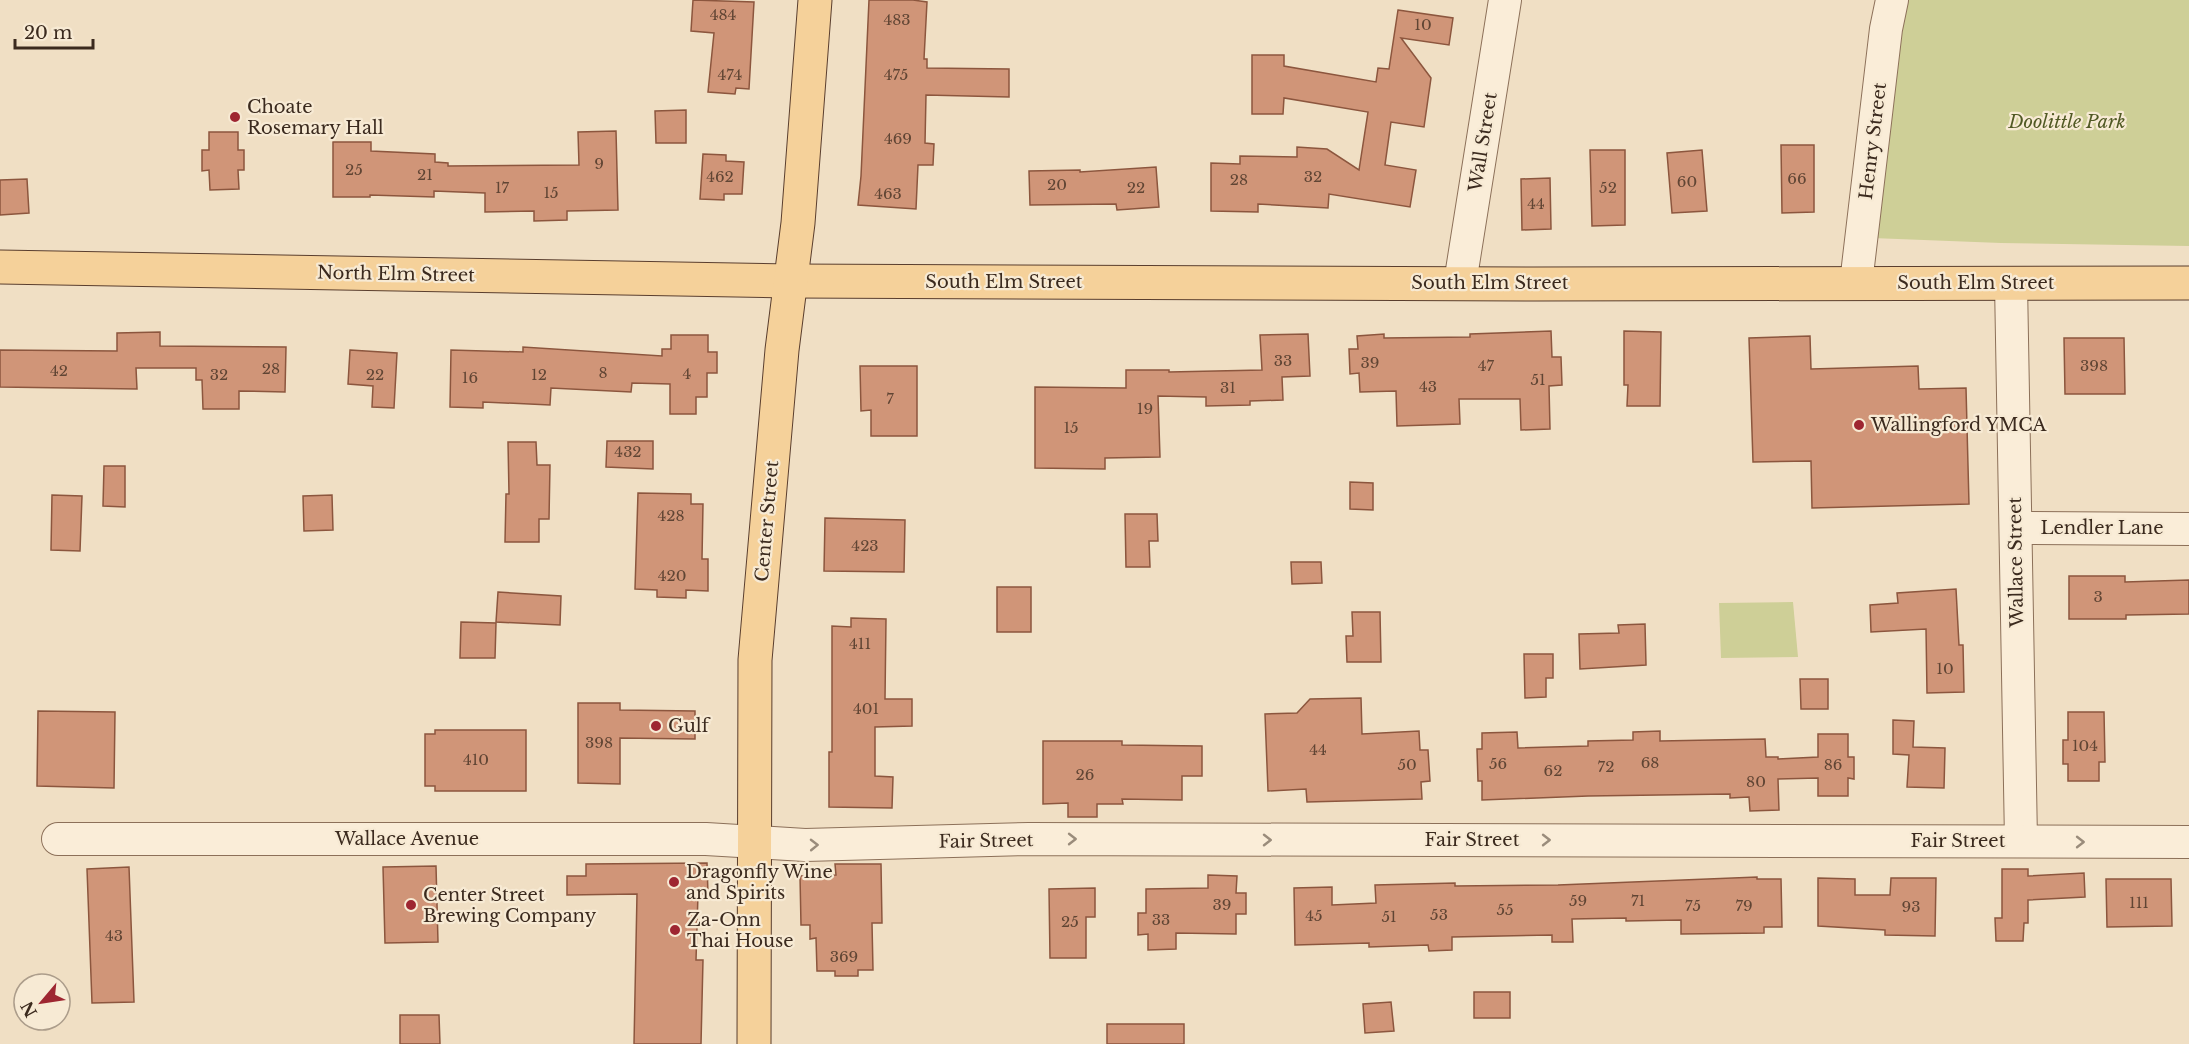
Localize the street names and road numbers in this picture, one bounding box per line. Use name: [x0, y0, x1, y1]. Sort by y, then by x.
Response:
street label: Henry Street: [1855, 81, 1891, 201]
street label: Wall Street: [1464, 90, 1502, 194]
street label: North Elm Street: [317, 262, 475, 286]
street label: South Elm Street: [925, 271, 1083, 293]
street label: South Elm Street: [1411, 272, 1569, 294]
street label: South Elm Street: [1897, 272, 2055, 294]
street label: Center Street: [751, 459, 783, 583]
street label: Wallace Street: [2004, 496, 2028, 628]
street label: Lendler Lane: [2040, 517, 2164, 539]
street label: Wallace Avenue: [334, 828, 479, 850]
street label: Fair Street: [938, 829, 1034, 853]
street label: Fair Street: [1425, 829, 1520, 851]
street label: Fair Street: [1911, 830, 2006, 852]

